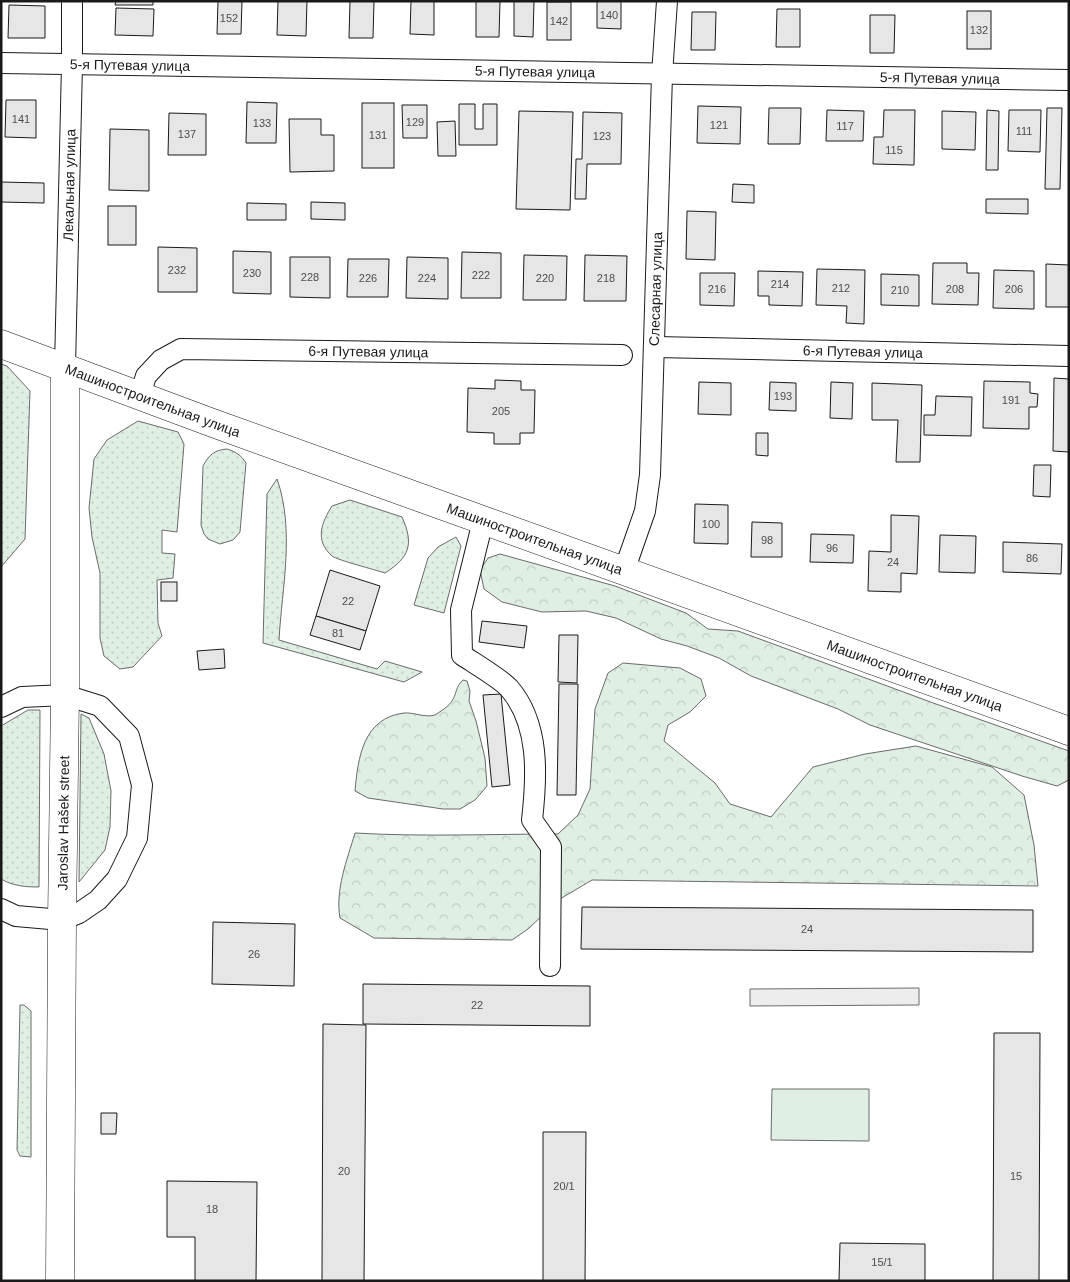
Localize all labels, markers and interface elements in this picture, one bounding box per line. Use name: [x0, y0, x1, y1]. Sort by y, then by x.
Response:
house number: 140: [600, 9, 618, 21]
house number: 152: [220, 12, 238, 24]
house number: 142: [550, 15, 568, 27]
house number: 132: [970, 24, 988, 36]
street label: 5-я Путевая улица: [70, 56, 190, 74]
street label: 5-я Путевая улица: [475, 63, 595, 80]
street label: 5-я Путевая улица: [880, 69, 1000, 87]
house number: 141: [12, 113, 30, 125]
house number: 129: [406, 116, 424, 128]
house number: 133: [253, 117, 271, 129]
house number: 121: [710, 119, 728, 131]
house number: 117: [836, 120, 854, 132]
house number: 111: [1016, 125, 1032, 137]
house number: 137: [178, 128, 196, 140]
street label: Лекальная улица: [60, 129, 79, 241]
house number: 131: [369, 129, 387, 141]
house number: 123: [593, 130, 611, 142]
house number: 115: [885, 144, 903, 156]
street label: Слесарная улица: [646, 231, 665, 346]
house number: 232: [168, 264, 186, 276]
house number: 230: [243, 267, 261, 279]
house number: 222: [472, 269, 490, 281]
house number: 228: [301, 271, 319, 283]
house number: 226: [359, 272, 377, 284]
house number: 224: [418, 272, 436, 284]
house number: 220: [536, 272, 554, 284]
house number: 218: [597, 272, 615, 284]
house number: 214: [771, 278, 789, 290]
house number: 212: [832, 282, 850, 294]
house number: 216: [708, 283, 726, 295]
house number: 208: [946, 283, 964, 295]
house number: 206: [1005, 283, 1023, 295]
house number: 210: [891, 284, 909, 296]
street label: 6-я Путевая улица: [803, 342, 923, 361]
street label: 6-я Путевая улица: [308, 343, 429, 360]
street label: Машиностроительная улица: [63, 361, 243, 440]
house number: 193: [774, 390, 792, 402]
house number: 191: [1002, 394, 1020, 406]
house number: 205: [492, 405, 510, 417]
street label: Машиностроительная улица: [444, 500, 625, 578]
house number: 100: [702, 518, 720, 530]
house number: 98: [761, 534, 773, 546]
house number: 96: [826, 542, 838, 554]
house number: 86: [1026, 552, 1038, 564]
house number: 24: [887, 556, 899, 568]
house number: 22: [342, 595, 354, 607]
house number: 81: [332, 627, 344, 639]
street label: Машиностроительная улица: [825, 637, 1005, 715]
street label: Jaroslav Hašek street: [54, 755, 72, 890]
house number: 24: [801, 923, 813, 935]
house number: 26: [248, 948, 260, 960]
house number: 22: [471, 999, 483, 1011]
house number: 20: [338, 1165, 350, 1177]
house number: 15: [1010, 1170, 1022, 1182]
house number: 20/1: [553, 1180, 575, 1192]
house number: 18: [206, 1203, 218, 1215]
house number: 15/1: [871, 1256, 893, 1268]

